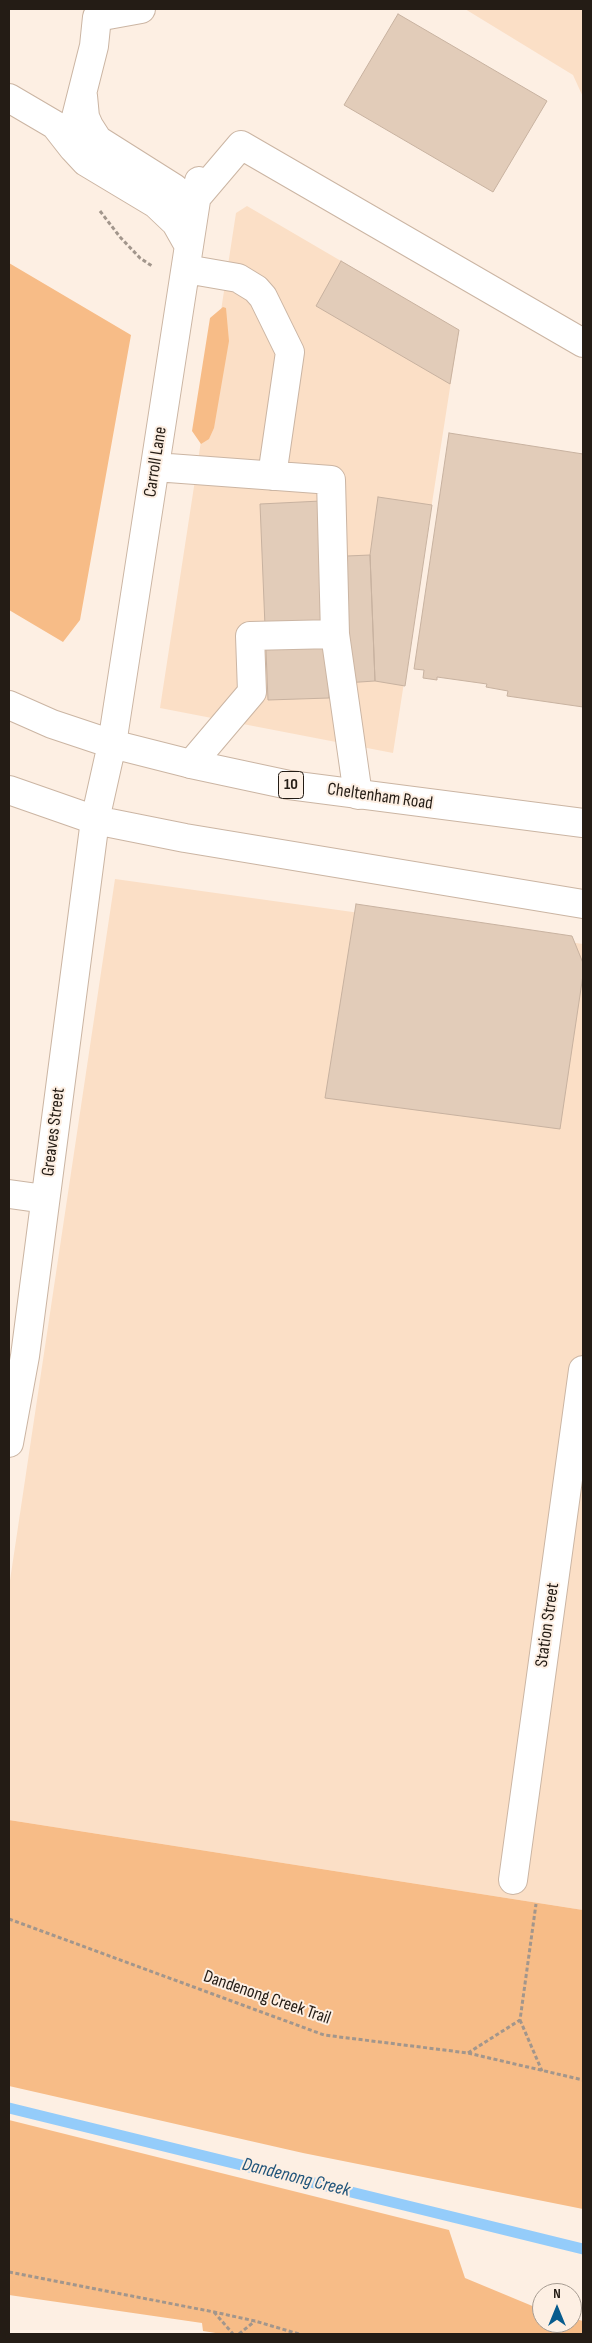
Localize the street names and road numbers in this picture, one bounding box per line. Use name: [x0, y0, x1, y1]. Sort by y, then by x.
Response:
street label: Carroll Lane: [140, 425, 172, 499]
road number: 10: [278, 772, 304, 798]
street label: Cheltenham Road: [326, 779, 434, 815]
street label: Greaves Street: [38, 1086, 70, 1178]
street label: Station Street: [531, 1581, 565, 1669]
street label: Dandenong Creek Trail: [200, 1966, 334, 2030]

